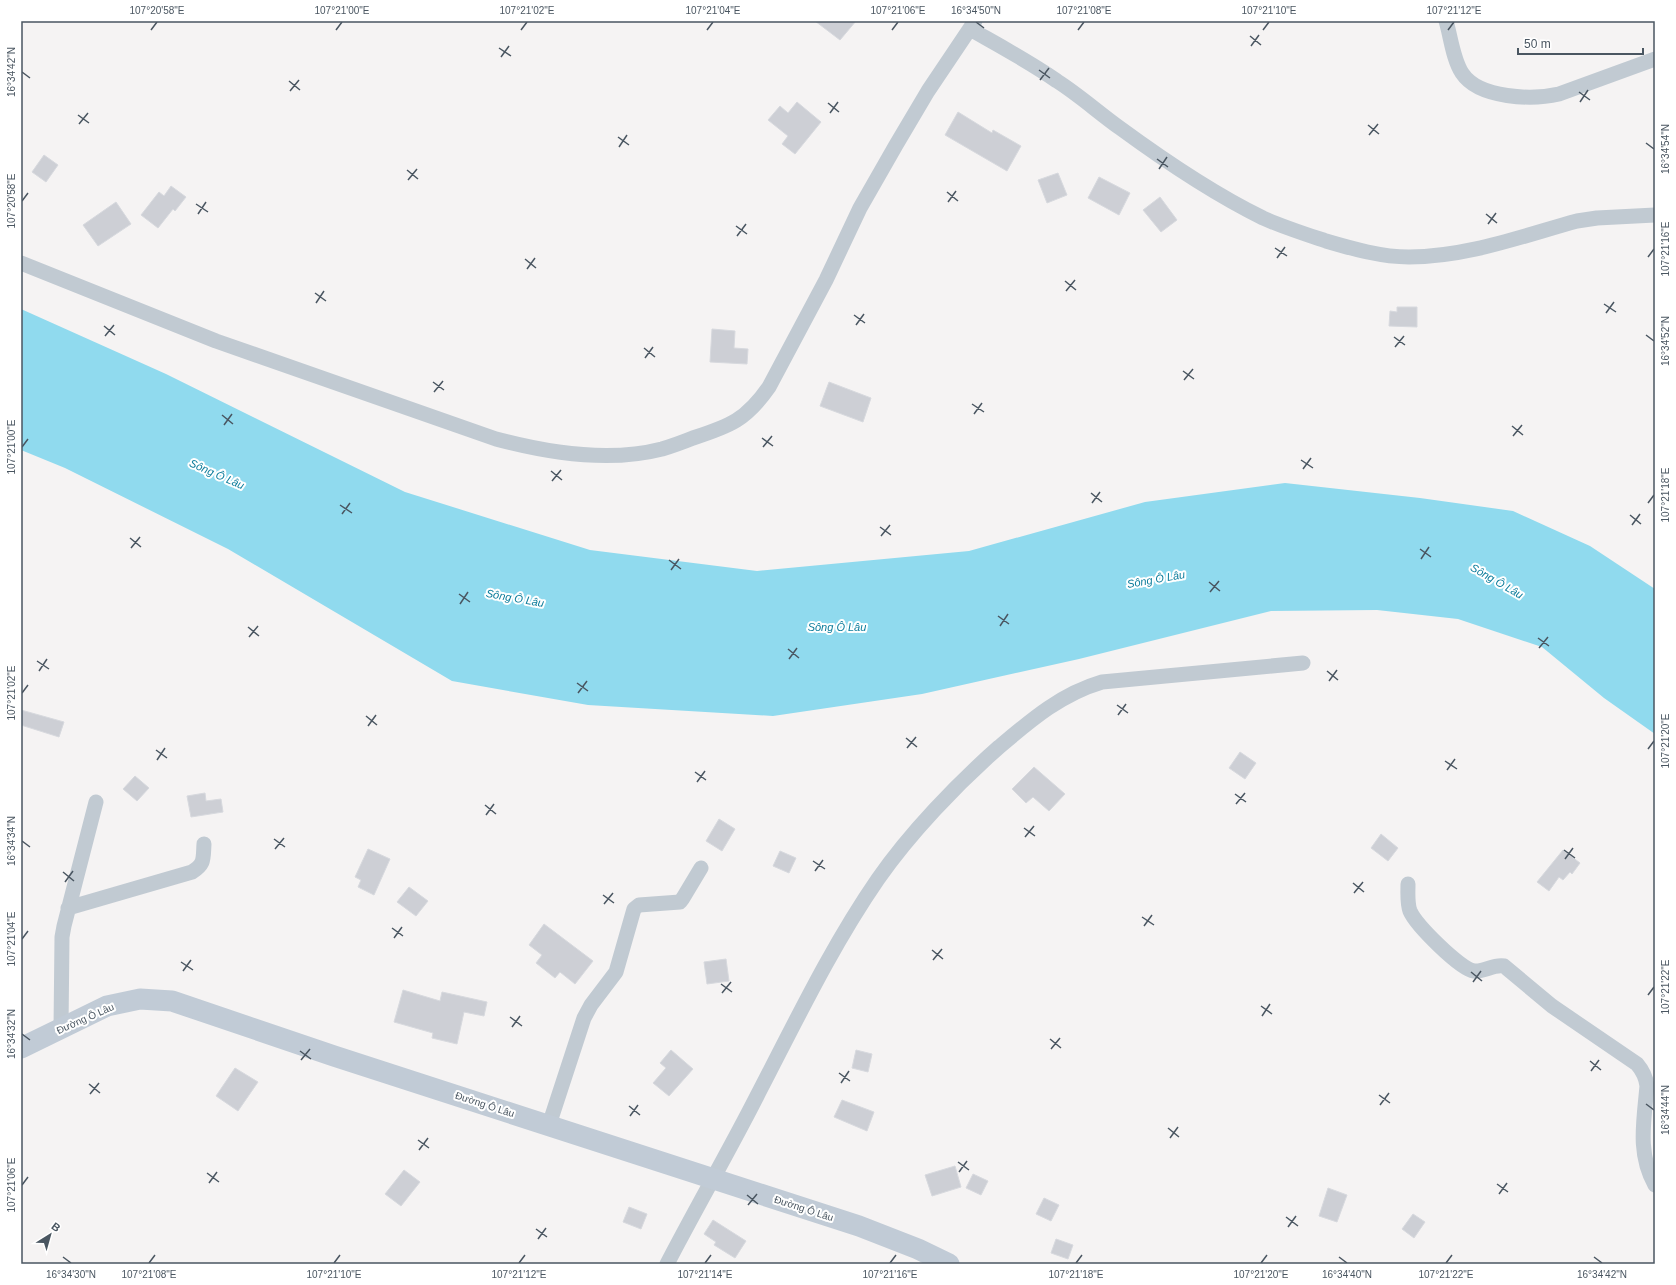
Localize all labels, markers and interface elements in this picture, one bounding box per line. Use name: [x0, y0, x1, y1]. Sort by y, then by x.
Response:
text: 107°20'58"E: [129, 5, 185, 16]
text: 107°21'00"E: [314, 5, 370, 16]
text: 107°21'02"E: [499, 5, 555, 16]
text: 107°21'04"E: [685, 5, 741, 16]
text: 107°21'06"E: [870, 5, 926, 16]
text: 16°34'50"N: [951, 5, 1001, 16]
text: 107°21'08"E: [1056, 5, 1112, 16]
text: 107°21'10"E: [1241, 5, 1297, 16]
text: 107°21'12"E: [1426, 5, 1482, 16]
scale bar: [1518, 30, 1643, 56]
text: 50 m: [1524, 37, 1551, 51]
text: 16°34'42"N: [6, 47, 17, 97]
text: 16°34'54"N: [1660, 124, 1671, 174]
text: 107°20'58"E: [6, 173, 17, 229]
text: 107°21'16"E: [1660, 221, 1671, 277]
text: 16°34'52"N: [1660, 316, 1671, 366]
text: 107°21'00"E: [6, 419, 17, 475]
water label: Sông Ô Lâu: [188, 457, 246, 491]
text: 107°21'18"E: [1660, 467, 1671, 523]
water label: Sông Ô Lâu: [1469, 561, 1525, 601]
water label: Sông Ô Lâu: [1126, 568, 1186, 590]
water label: Sông Ô Lâu: [485, 587, 545, 609]
water label: Sông Ô Lâu: [808, 621, 866, 633]
text: 107°21'02"E: [6, 665, 17, 721]
text: 107°21'20"E: [1660, 713, 1671, 769]
text: 16°34'34"N: [6, 816, 17, 866]
text: 107°21'04"E: [6, 911, 17, 967]
text: 107°21'22"E: [1660, 959, 1671, 1015]
street label: Đường Ô Lâu: [54, 1000, 116, 1036]
text: 16°34'32"N: [6, 1009, 17, 1059]
text: 16°34'44"N: [1660, 1085, 1671, 1135]
street label: Đường Ô Lâu: [454, 1089, 516, 1119]
text: 107°21'06"E: [6, 1157, 17, 1213]
street label: Đường Ô Lâu: [773, 1193, 835, 1223]
north arrow: [30, 1215, 70, 1255]
text: B: [49, 1220, 63, 1234]
text: 16°34'30"N: [46, 1269, 96, 1280]
text: 107°21'08"E: [121, 1269, 177, 1280]
text: 107°21'10"E: [306, 1269, 362, 1280]
text: 107°21'12"E: [491, 1269, 547, 1280]
text: 107°21'14"E: [677, 1269, 733, 1280]
text: 107°21'16"E: [862, 1269, 918, 1280]
text: 107°21'18"E: [1048, 1269, 1104, 1280]
text: 107°21'20"E: [1233, 1269, 1289, 1280]
text: 16°34'40"N: [1322, 1269, 1372, 1280]
text: 107°21'22"E: [1418, 1269, 1474, 1280]
text: 16°34'42"N: [1577, 1269, 1627, 1280]

